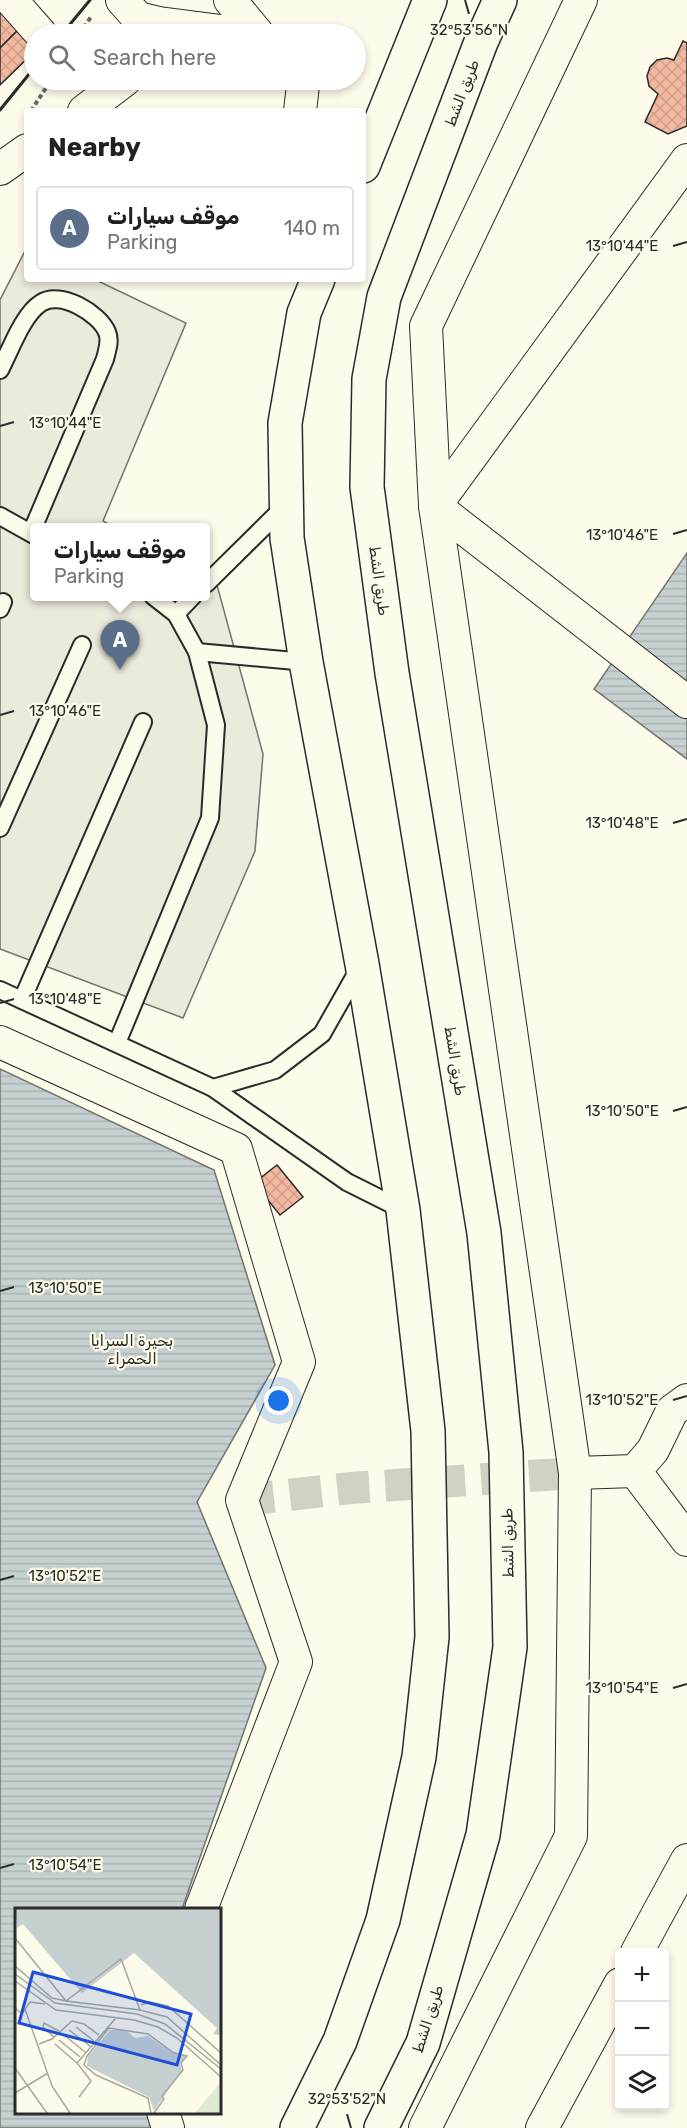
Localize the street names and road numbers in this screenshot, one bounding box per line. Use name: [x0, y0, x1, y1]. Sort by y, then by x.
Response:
street label: طريق الشط: [441, 57, 483, 129]
street label: طريق الشط: [365, 545, 393, 617]
street label: طريق الشط: [441, 1025, 469, 1097]
street label: طريق الشط: [498, 1508, 518, 1578]
street label: طريق الشط: [409, 1983, 447, 2055]

